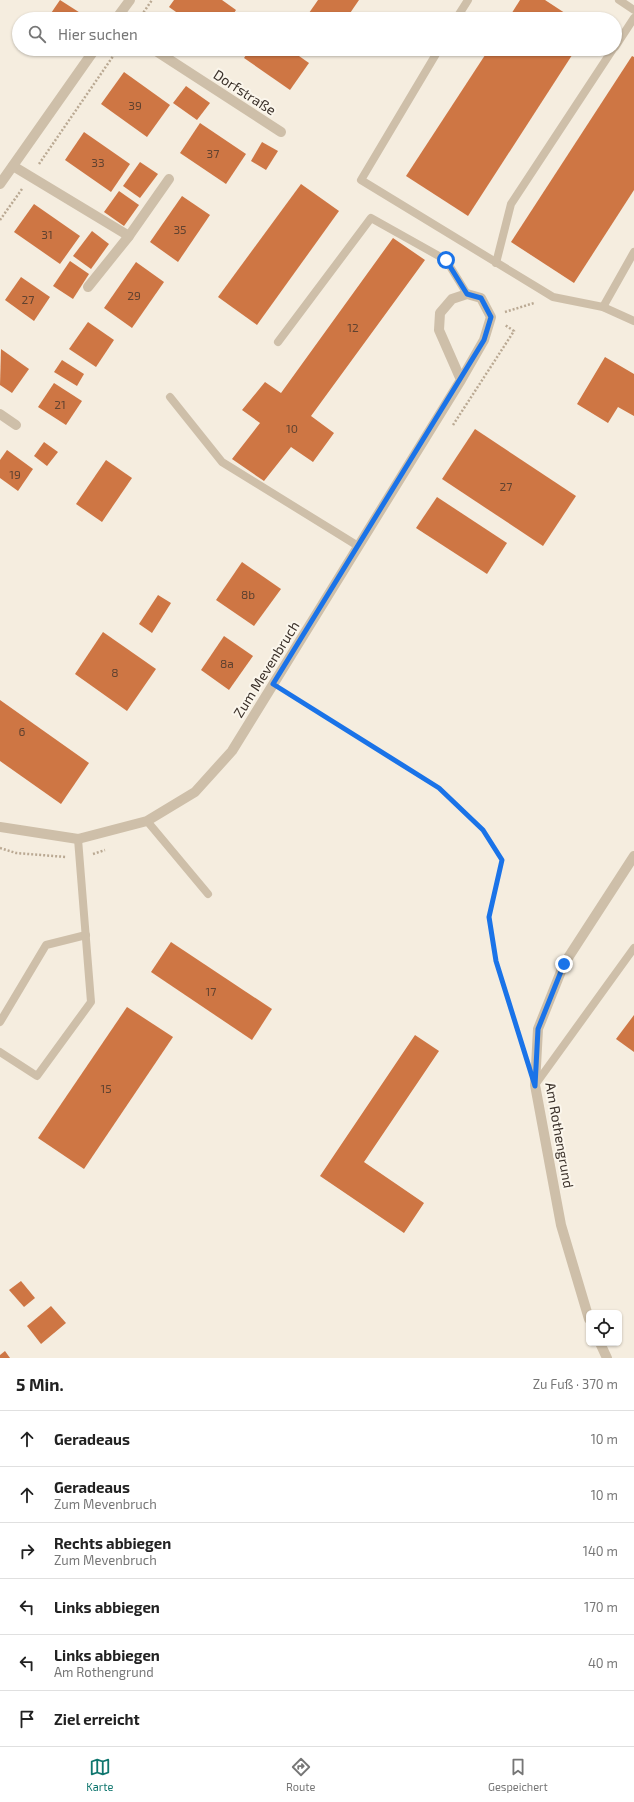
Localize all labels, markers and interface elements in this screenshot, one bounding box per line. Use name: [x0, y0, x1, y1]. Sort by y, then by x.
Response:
search box: [12, 12, 622, 56]
icon: search: [26, 23, 48, 45]
text: Hier suchen: [58, 25, 138, 43]
street label: Dorfstraße: [211, 66, 279, 118]
house number: 39: [128, 98, 142, 112]
house number: 37: [207, 146, 219, 160]
house number: 33: [91, 155, 105, 169]
house number: 35: [173, 222, 187, 236]
house number: 31: [41, 227, 53, 241]
route start: [437, 251, 455, 269]
house number: 29: [127, 288, 141, 302]
house number: 27: [22, 292, 34, 306]
house number: 12: [347, 320, 359, 334]
house number: 21: [54, 397, 66, 411]
house number: 10: [286, 421, 298, 435]
house number: 19: [9, 467, 21, 481]
house number: 27: [500, 479, 512, 493]
house number: 8b: [241, 587, 255, 601]
street label: Zum Mevenbruch: [229, 618, 303, 720]
house number: 8a: [220, 656, 234, 670]
house number: 8: [111, 665, 119, 679]
house number: 6: [19, 724, 26, 738]
route end: [555, 955, 573, 973]
house number: 17: [206, 984, 216, 998]
house number: 15: [100, 1081, 112, 1095]
street label: Am Rothengrund: [542, 1081, 578, 1189]
map controls: [586, 1310, 622, 1346]
button: locate: [586, 1310, 622, 1346]
text: 5 Min.: [16, 1374, 64, 1394]
text: Zu Fuß · 370 m: [533, 1376, 618, 1392]
icon: ahead: [16, 1428, 38, 1450]
text: Geradeaus: [54, 1430, 130, 1448]
text: 10 m: [591, 1431, 618, 1447]
text: Geradeaus: [54, 1478, 130, 1496]
icon: ahead: [16, 1484, 38, 1506]
text: 10 m: [591, 1487, 618, 1503]
text: Zum Mevenbruch: [54, 1496, 157, 1512]
text: Rechts abbiegen: [54, 1534, 171, 1552]
icon: right: [16, 1540, 38, 1562]
text: 140 m: [583, 1543, 618, 1559]
text: Zum Mevenbruch: [54, 1552, 157, 1568]
icon: left: [16, 1596, 38, 1618]
text: Links abbiegen: [54, 1598, 160, 1616]
text: 170 m: [584, 1599, 618, 1615]
text: Links abbiegen: [54, 1646, 160, 1664]
icon: left: [16, 1652, 38, 1674]
text: 40 m: [588, 1655, 618, 1671]
text: Am Rothengrund: [54, 1664, 154, 1680]
icon: arrive: [16, 1708, 38, 1730]
text: Ziel erreicht: [54, 1710, 140, 1728]
tab: Karte: [86, 1756, 113, 1793]
tab: Route: [286, 1756, 315, 1793]
tab: Gespeichert: [488, 1756, 548, 1793]

